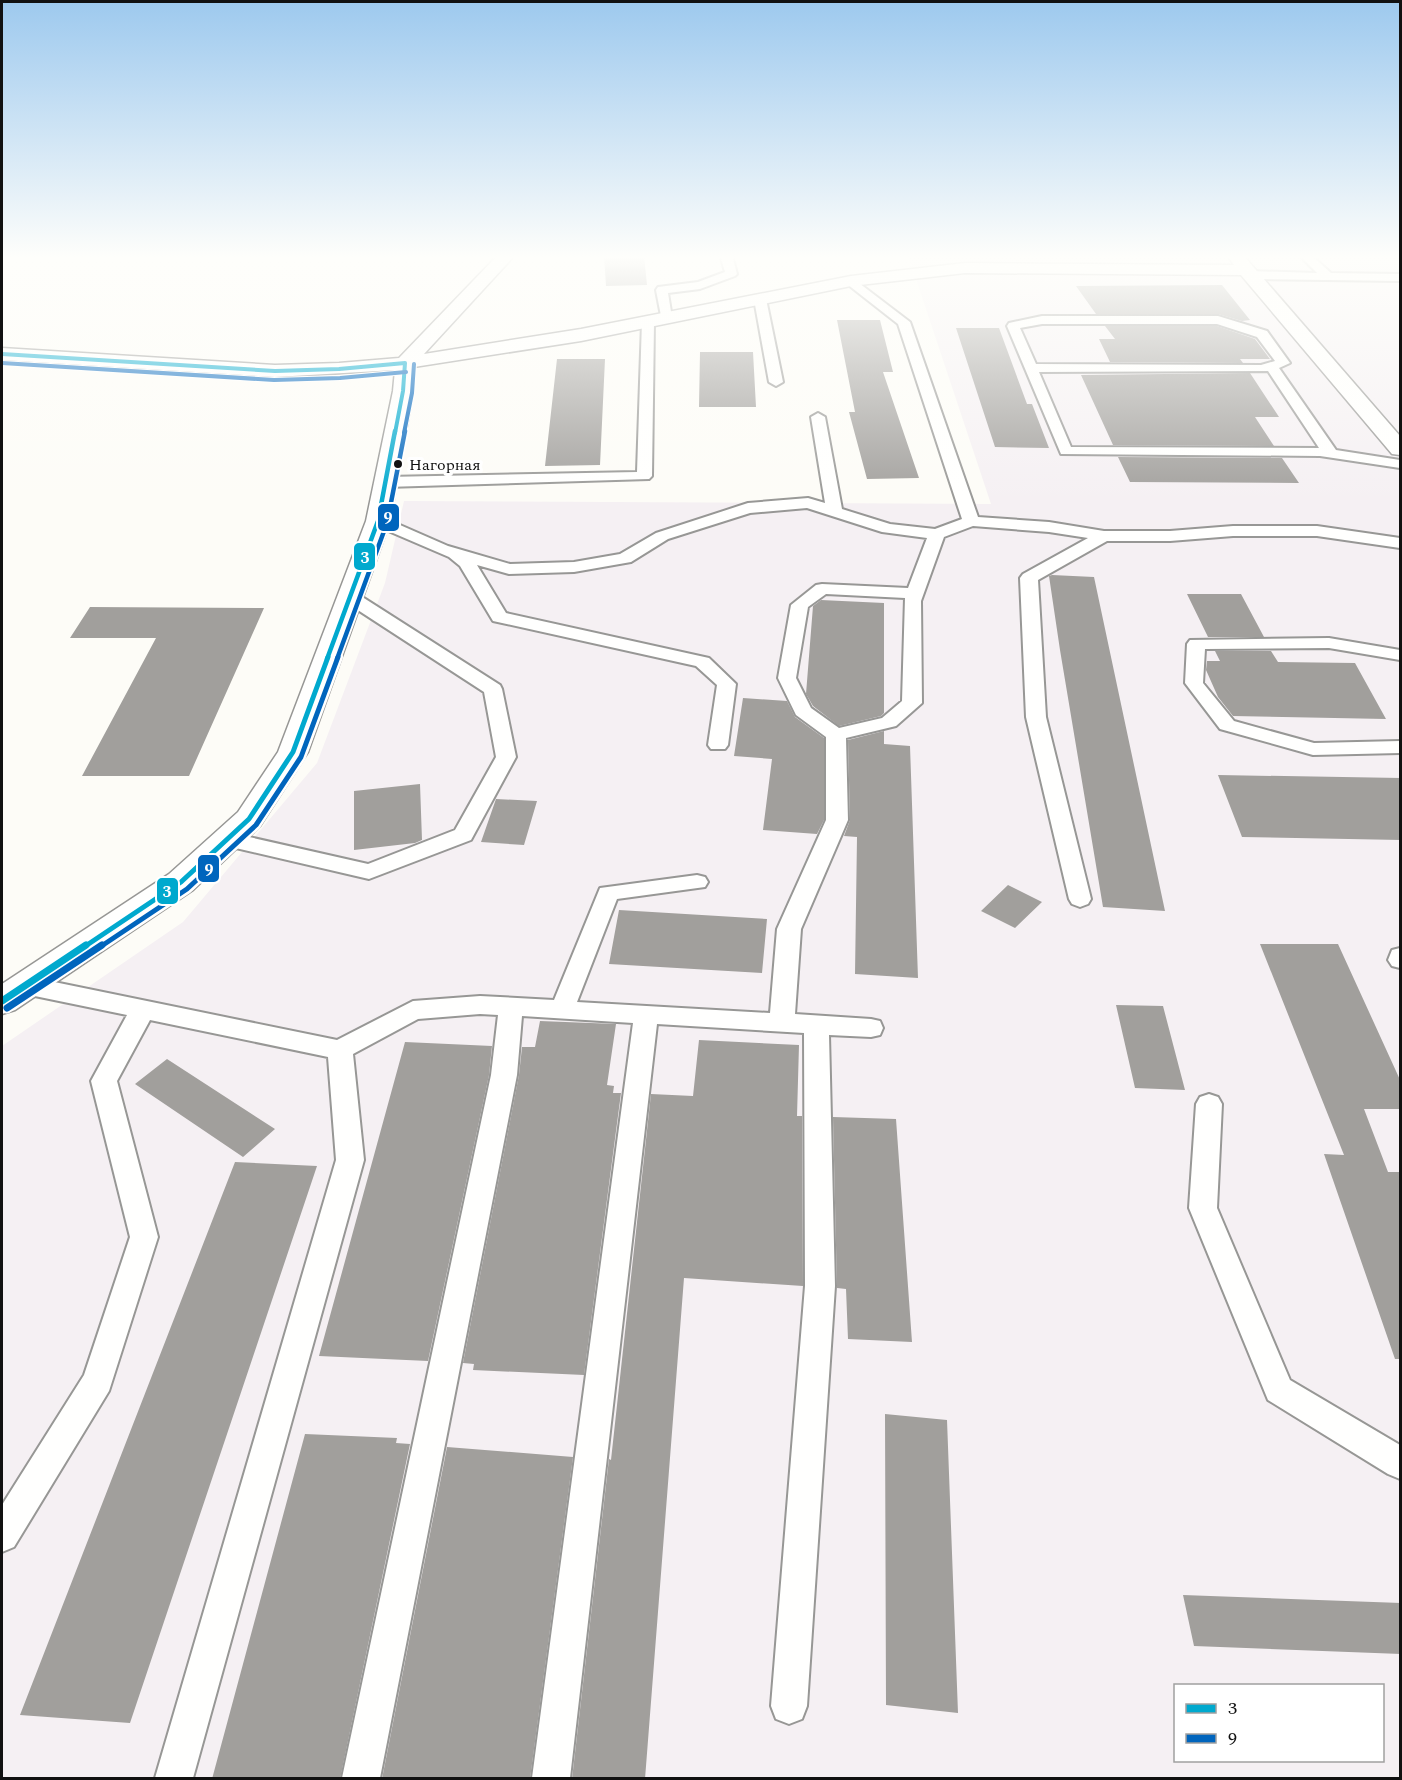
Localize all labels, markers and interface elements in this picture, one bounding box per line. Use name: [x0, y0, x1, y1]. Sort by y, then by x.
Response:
place label: Нагорная: [409, 453, 481, 477]
marker: Нагорная: [392, 458, 404, 470]
line badge: 9: [377, 503, 400, 532]
text: 9: [384, 506, 393, 530]
line badge: 3: [353, 542, 376, 571]
text: 3: [361, 546, 370, 570]
line badge: 9: [197, 854, 220, 883]
text: 9: [205, 858, 214, 882]
line badge: 3: [156, 877, 179, 905]
text: 3: [163, 880, 172, 904]
legend: [1174, 1684, 1384, 1762]
text: 3: [1228, 1695, 1237, 1722]
text: 9: [1228, 1725, 1237, 1752]

